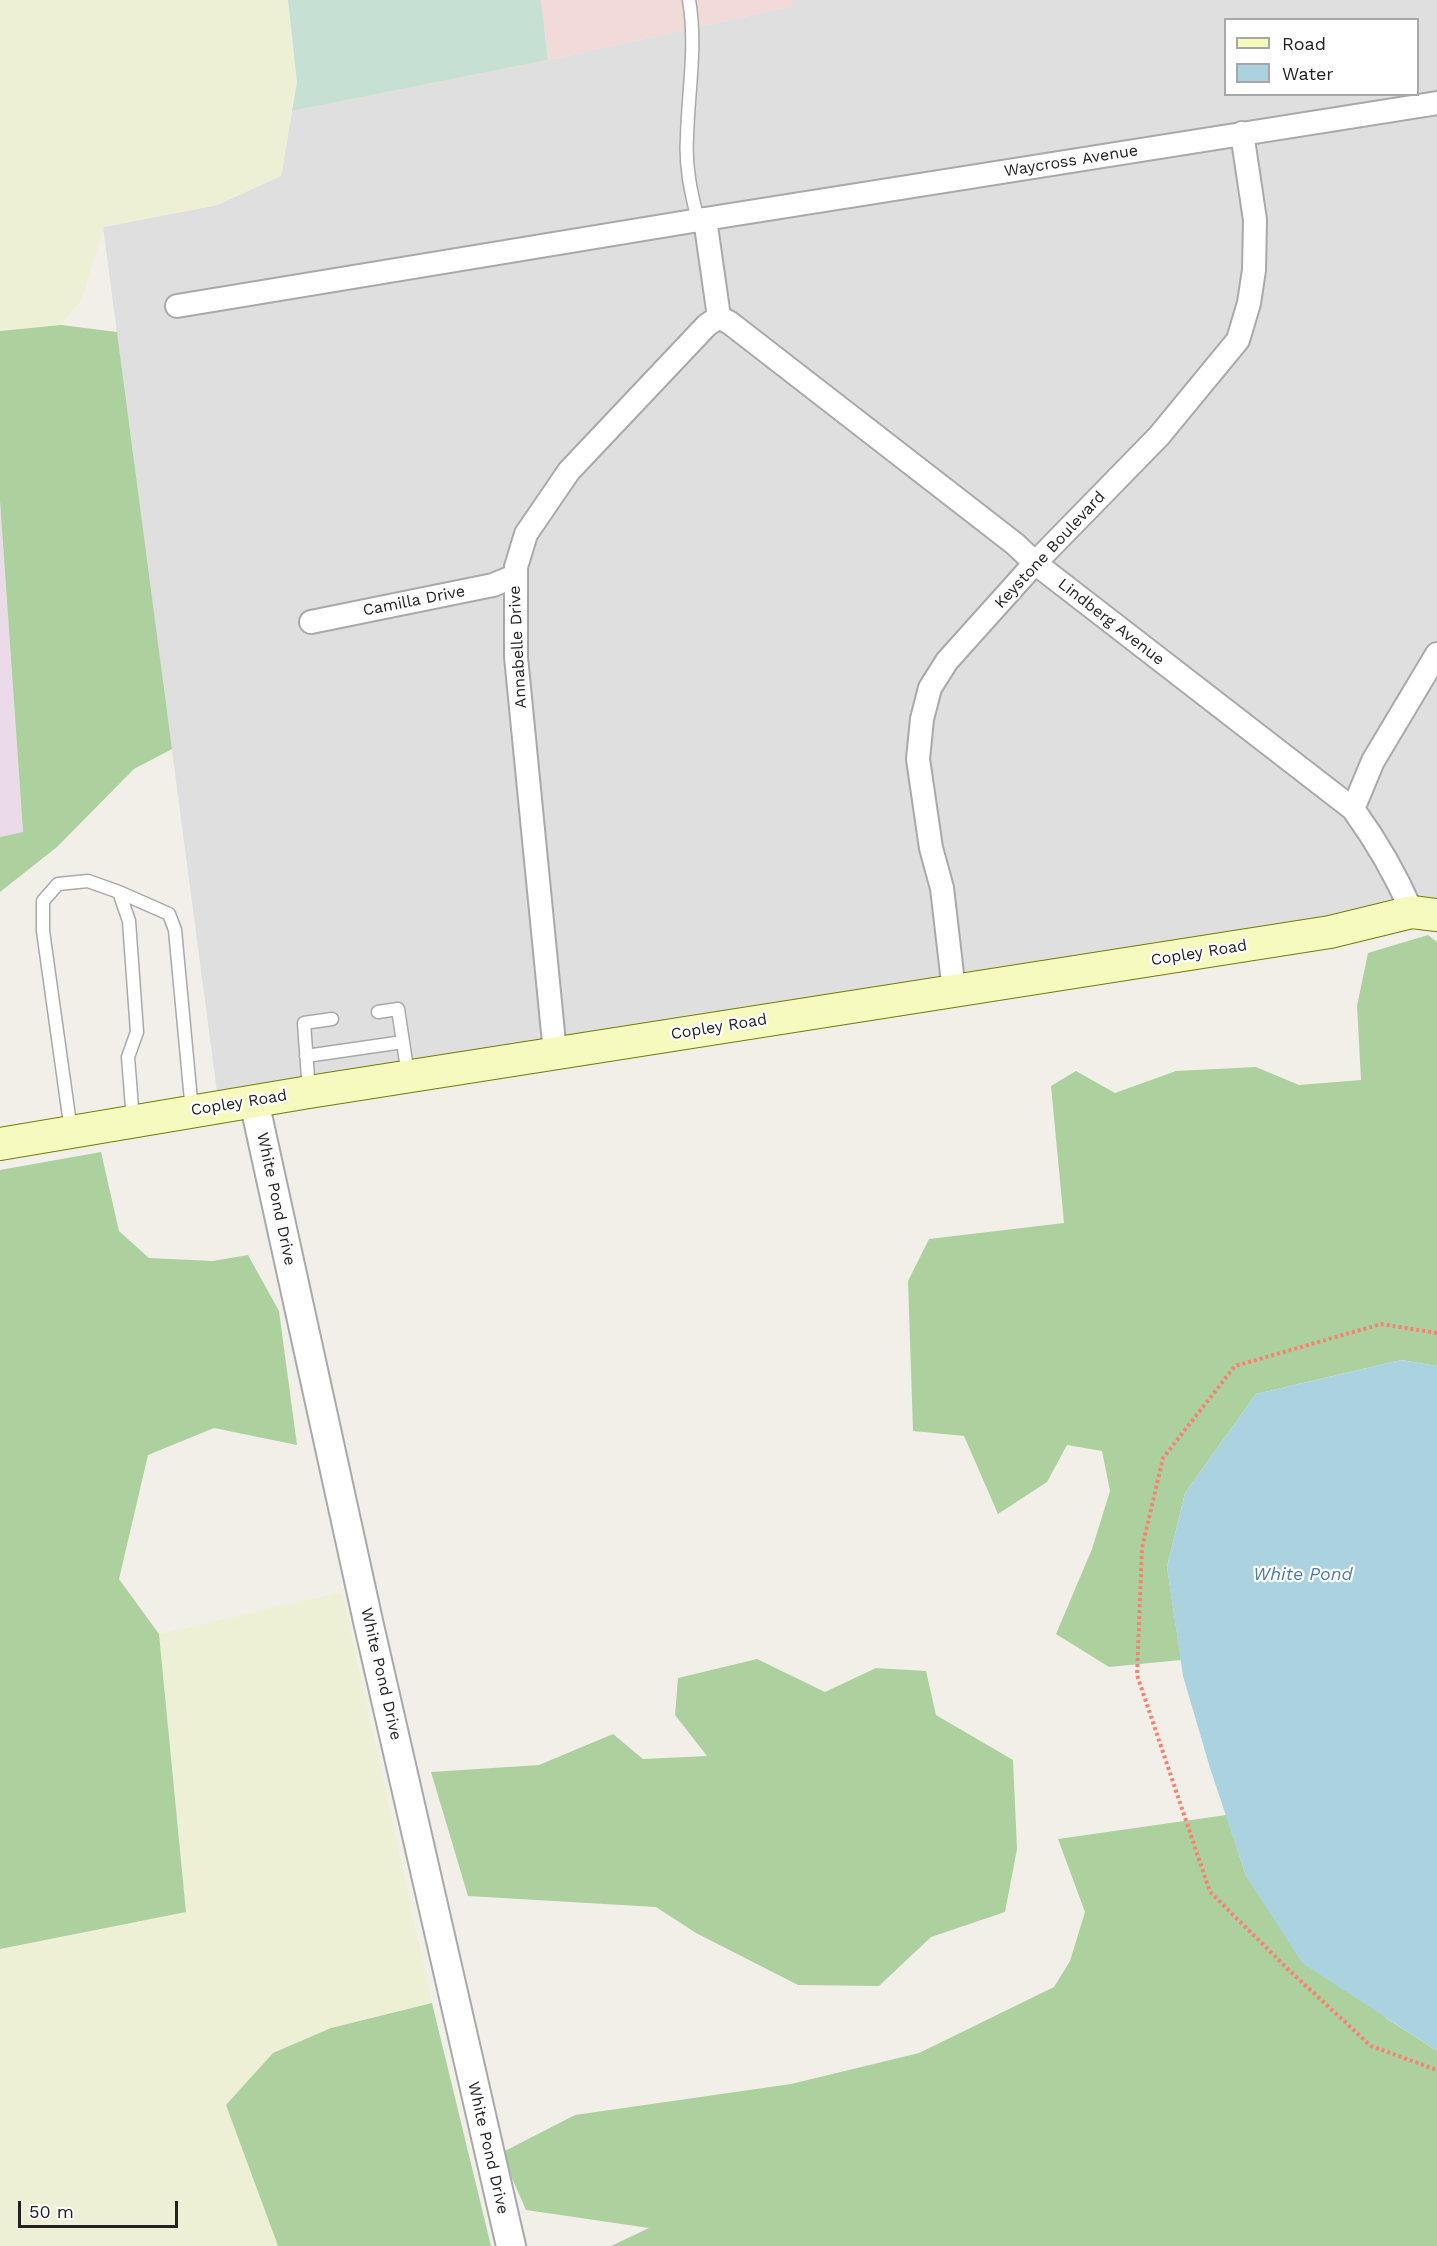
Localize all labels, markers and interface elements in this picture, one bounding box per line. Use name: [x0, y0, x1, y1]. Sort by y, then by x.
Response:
legend: [1224, 18, 1419, 96]
text: Road: [1282, 33, 1326, 54]
text: Water: [1282, 63, 1334, 84]
street label: Waycross Avenue: [1003, 141, 1139, 181]
street label: Keystone Boulevard: [991, 487, 1109, 613]
street label: Lindberg Avenue: [1054, 575, 1168, 669]
street label: Camilla Drive: [361, 582, 467, 620]
street label: Annabelle Drive: [505, 585, 531, 709]
street label: Copley Road: [1150, 936, 1248, 970]
street label: Copley Road: [670, 1010, 768, 1044]
street label: Copley Road: [190, 1086, 288, 1120]
street label: White Pond Drive: [253, 1131, 299, 1267]
water label: White Pond: [1253, 1564, 1353, 1586]
street label: White Pond Drive: [356, 1606, 406, 1742]
street label: White Pond Drive: [463, 2080, 513, 2216]
scale bar: [21, 2189, 182, 2227]
text: 50 m: [29, 2201, 74, 2222]

